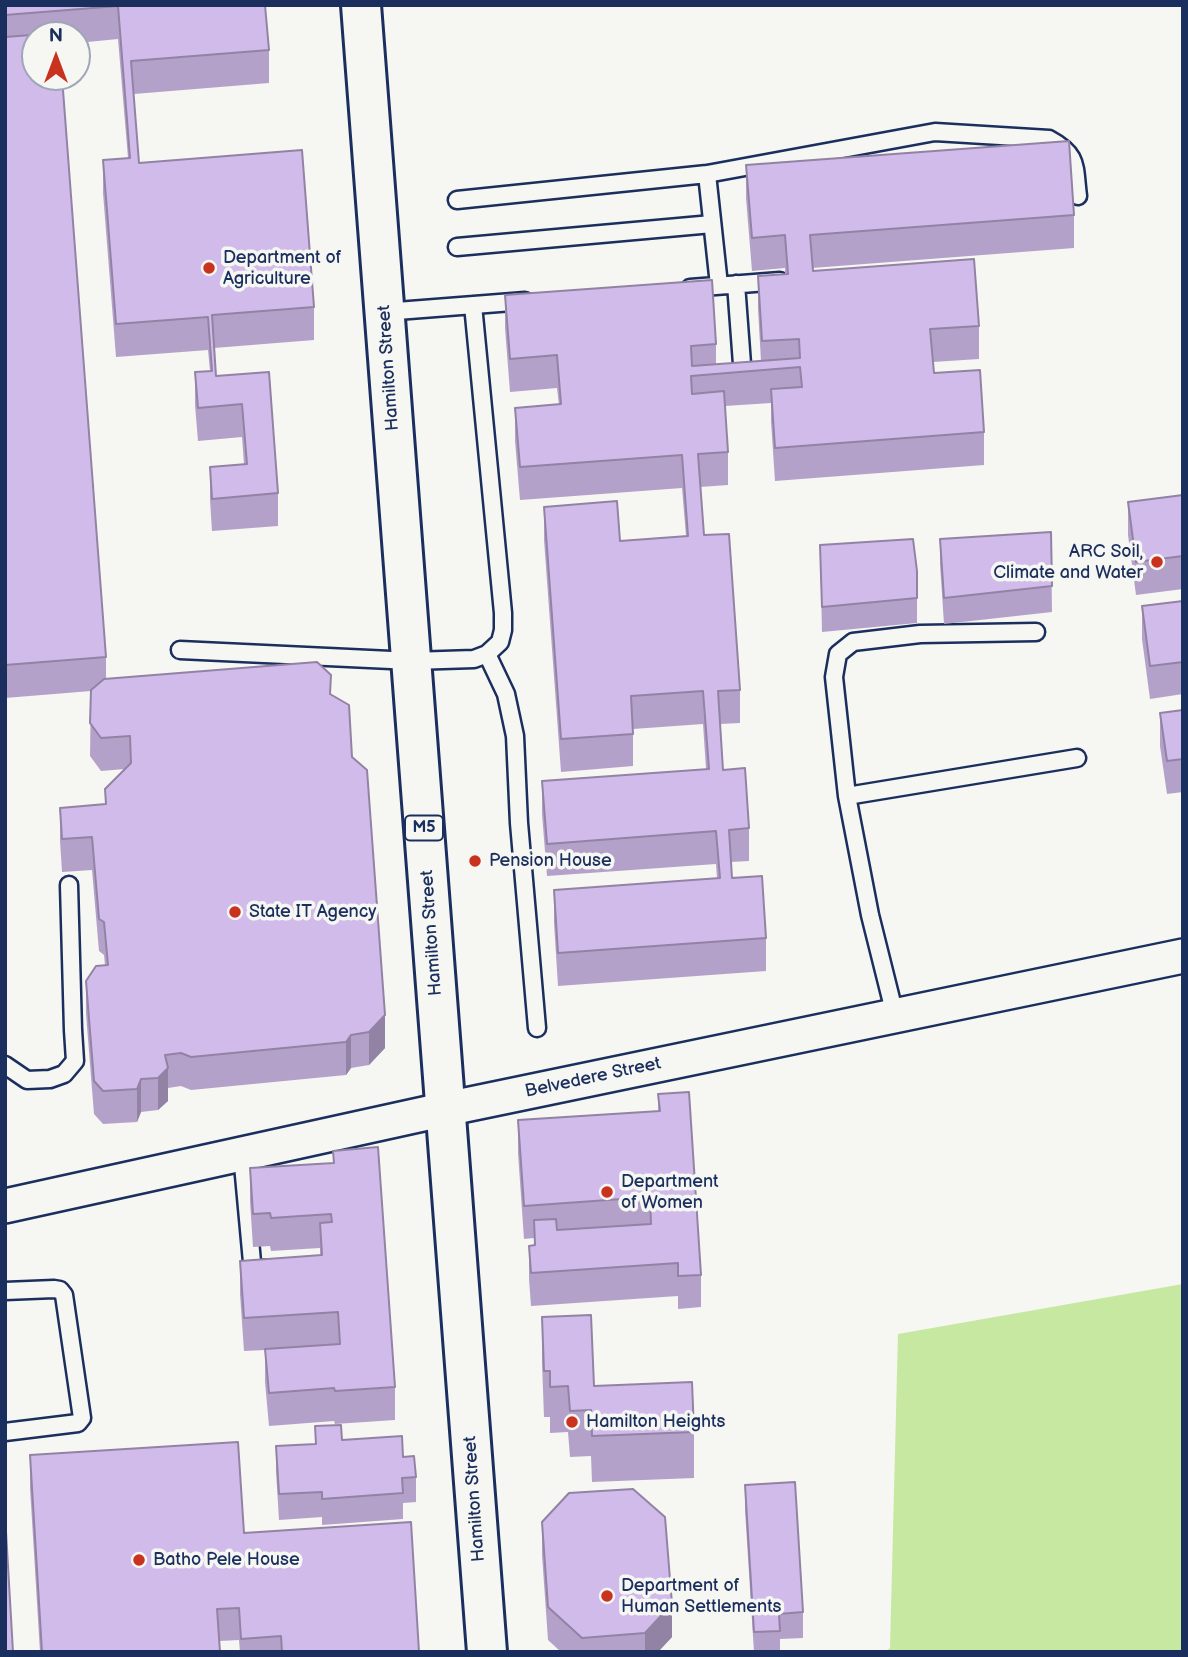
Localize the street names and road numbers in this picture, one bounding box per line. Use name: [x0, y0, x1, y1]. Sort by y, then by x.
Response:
street label: Hamilton Street: [374, 304, 404, 432]
road number: M5: [405, 816, 443, 841]
street label: Hamilton Street: [417, 869, 447, 997]
street label: Belvedere Street: [523, 1053, 663, 1103]
street label: Hamilton Street: [460, 1435, 490, 1563]

